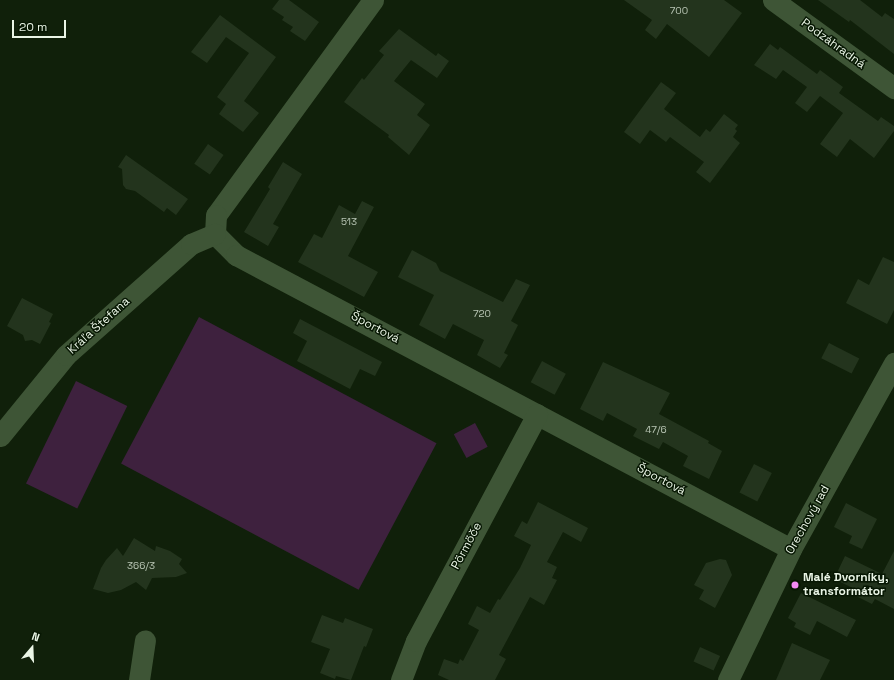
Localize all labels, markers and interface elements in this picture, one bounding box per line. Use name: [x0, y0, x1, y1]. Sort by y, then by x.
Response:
house number: 700: [670, 5, 688, 17]
scale bar: [14, 12, 68, 38]
street label: Podzáhradná: [798, 16, 868, 72]
text: 20 m: [19, 19, 47, 35]
house number: 513: [341, 216, 357, 228]
street label: Kráľa Štefana: [65, 295, 133, 357]
house number: 720: [473, 308, 491, 320]
street label: Športová: [348, 309, 402, 347]
house number: 47/6: [645, 424, 667, 436]
street label: Športová: [634, 461, 688, 499]
street label: Orechový rad: [783, 483, 833, 557]
street label: Pörmöče: [449, 520, 485, 572]
house number: 366/3: [127, 560, 155, 572]
place label: Malé Dvorníky, transformátor: [803, 571, 888, 599]
marker: Malé Dvorníky, transformátor: [790, 580, 800, 590]
north arrow: [12, 628, 52, 668]
text: N: [30, 629, 42, 644]

